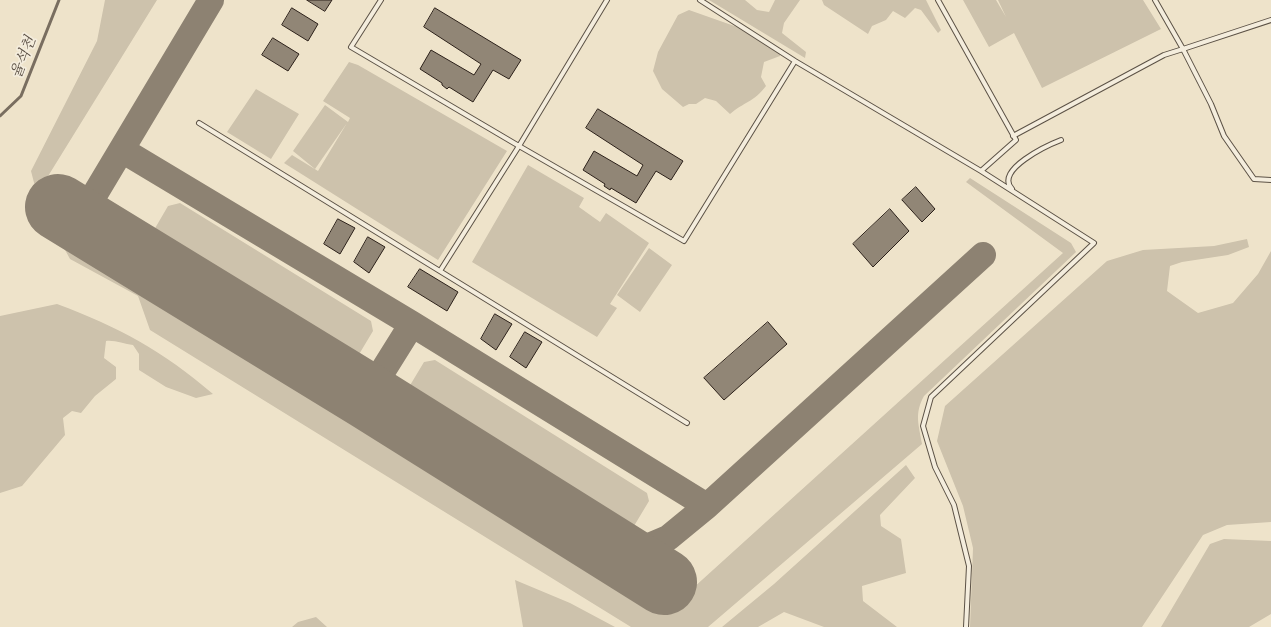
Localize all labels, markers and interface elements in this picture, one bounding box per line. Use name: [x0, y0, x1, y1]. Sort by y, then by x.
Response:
water label: 율석천: [9, 34, 41, 82]

